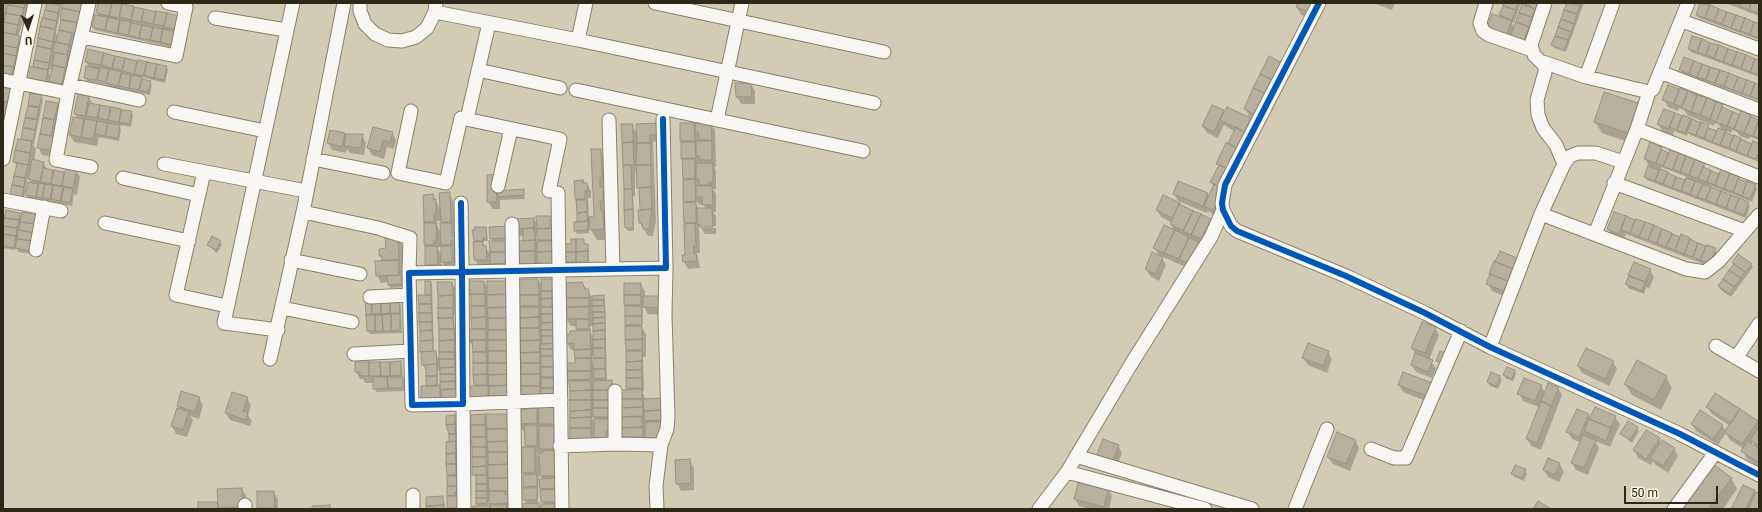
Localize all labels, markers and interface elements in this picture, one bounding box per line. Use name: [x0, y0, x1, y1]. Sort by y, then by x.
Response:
north arrow: [8, 8, 48, 48]
text: U: [25, 34, 33, 47]
scale bar: [1626, 478, 1720, 504]
text: 50 m: [1631, 486, 1658, 500]

